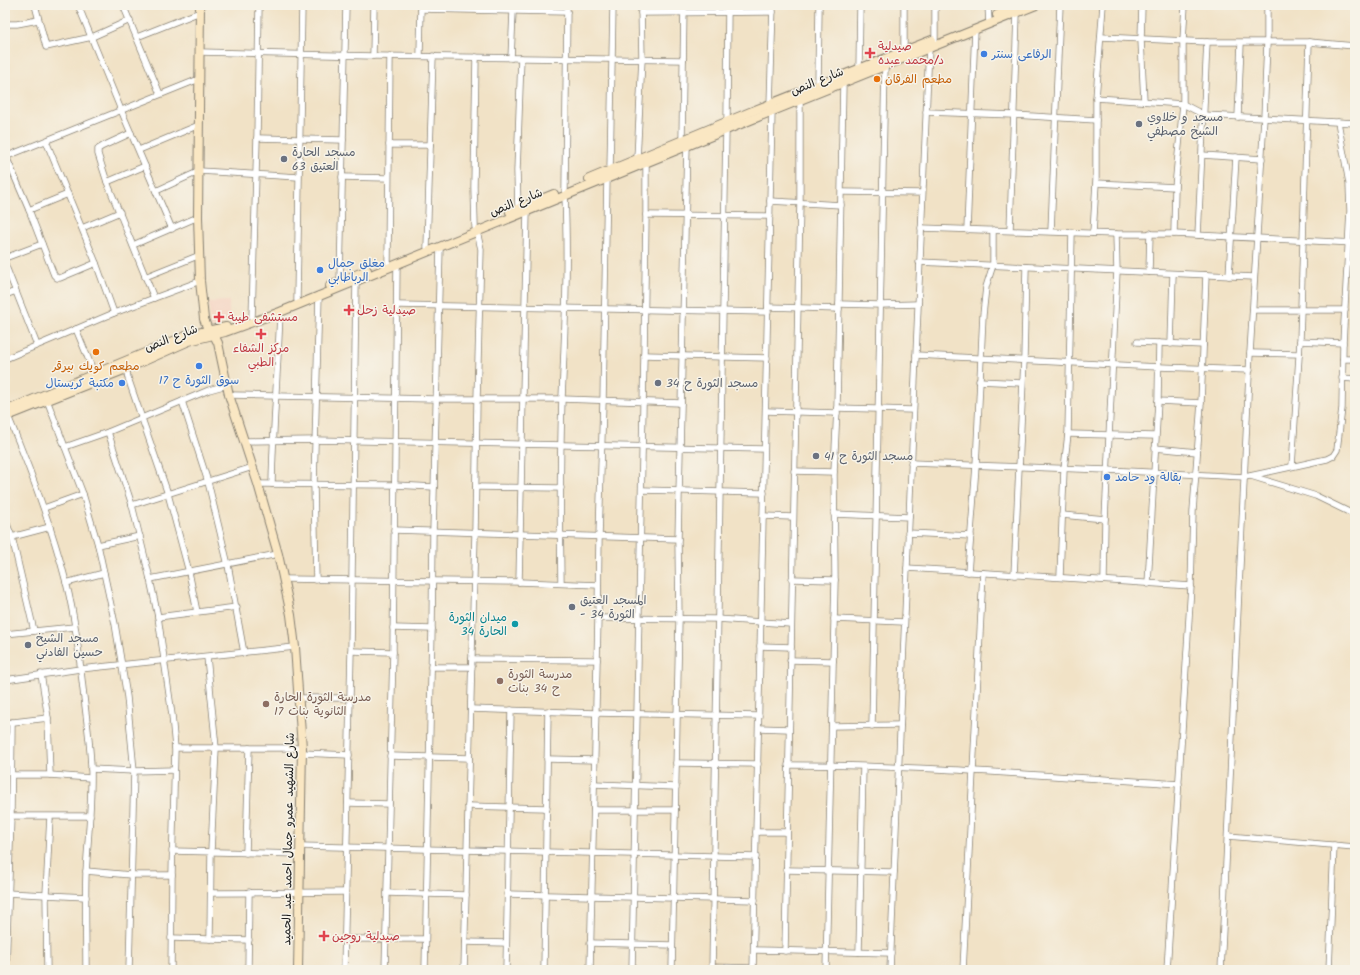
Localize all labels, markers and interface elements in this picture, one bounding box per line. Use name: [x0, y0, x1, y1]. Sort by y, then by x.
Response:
place label: صيدلية د/محمد عبده: [878, 37, 944, 70]
place label: الرفاعى سنتر: [991, 45, 1052, 64]
marker: صيدلية د/محمد عبده: [865, 48, 875, 58]
marker: الرفاعى سنتر: [979, 49, 989, 59]
street label: شارع النص: [788, 62, 847, 101]
place label: مطعم الفرقان: [885, 70, 952, 89]
marker: مطعم الفرقان: [872, 74, 882, 84]
place label: مسجد و خلاوي الشيخ مصطفي: [1147, 108, 1223, 142]
marker: مسجد و خلاوي الشيخ مصطفي: [1134, 119, 1144, 129]
place label: مسجد الحارة 63 العتيق: [292, 143, 356, 176]
marker: مسجد الحارة 63 العتيق: [279, 154, 289, 164]
street label: شارع النص: [487, 183, 546, 222]
place label: مغلق جمال الرباطابي: [328, 254, 385, 288]
marker: مغلق جمال الرباطابي: [315, 265, 325, 275]
place label: صيدلية زحل: [357, 301, 416, 320]
marker: صيدلية زحل: [344, 305, 354, 315]
place label: مستشفى طيبة: [228, 308, 298, 327]
marker: مستشفى طيبة: [213, 311, 225, 323]
street label: شارع النص: [142, 320, 201, 357]
marker: مركز الشفاء الطبي: [255, 328, 267, 340]
place label: مركز الشفاء الطبي: [233, 339, 289, 373]
marker: مطعم كويك بيرقر: [91, 347, 101, 357]
place label: مطعم كويك بيرقر: [51, 357, 140, 376]
marker: سوق الثورة ح 17: [194, 361, 204, 371]
place label: سوق الثورة ح 17: [159, 371, 239, 390]
place label: مكتبة كريستال: [46, 374, 114, 393]
place label: مسجد الثورة ح 34: [666, 374, 758, 393]
marker: مكتبة كريستال: [117, 378, 127, 388]
marker: مسجد الثورة ح 34: [653, 378, 663, 388]
place label: مسجد الثورة ح 41: [824, 447, 913, 466]
marker: مسجد الثورة ح 41: [811, 451, 821, 461]
place label: بقالة ود حامد: [1115, 468, 1182, 487]
marker: بقالة ود حامد: [1102, 472, 1112, 482]
place label: المسجد العتيق - الثورة 34: [580, 591, 646, 624]
marker: المسجد العتيق - الثورة 34: [567, 602, 577, 612]
place label: ميدان الثورة الحارة 34: [449, 608, 507, 641]
marker: ميدان الثورة الحارة 34: [510, 619, 520, 629]
place label: مسجد الشيخ حسين الفادني: [36, 629, 103, 663]
marker: مسجد الشيخ حسين الفادني: [23, 640, 33, 650]
place label: مدرسة الثورة ح 34 بنات: [508, 665, 572, 698]
marker: مدرسة الثورة ح 34 بنات: [495, 676, 505, 686]
place label: مدرسة الثورة الحارة 17 الثانوية بنات: [274, 688, 371, 721]
marker: مدرسة الثورة الحارة 17 الثانوية بنات: [261, 699, 271, 709]
street label: شارع الشهيد عمرو جمال احمد عبد الحميد: [277, 732, 300, 946]
place label: صيدلية روجين: [332, 927, 400, 946]
marker: صيدلية روجين: [319, 931, 329, 941]

